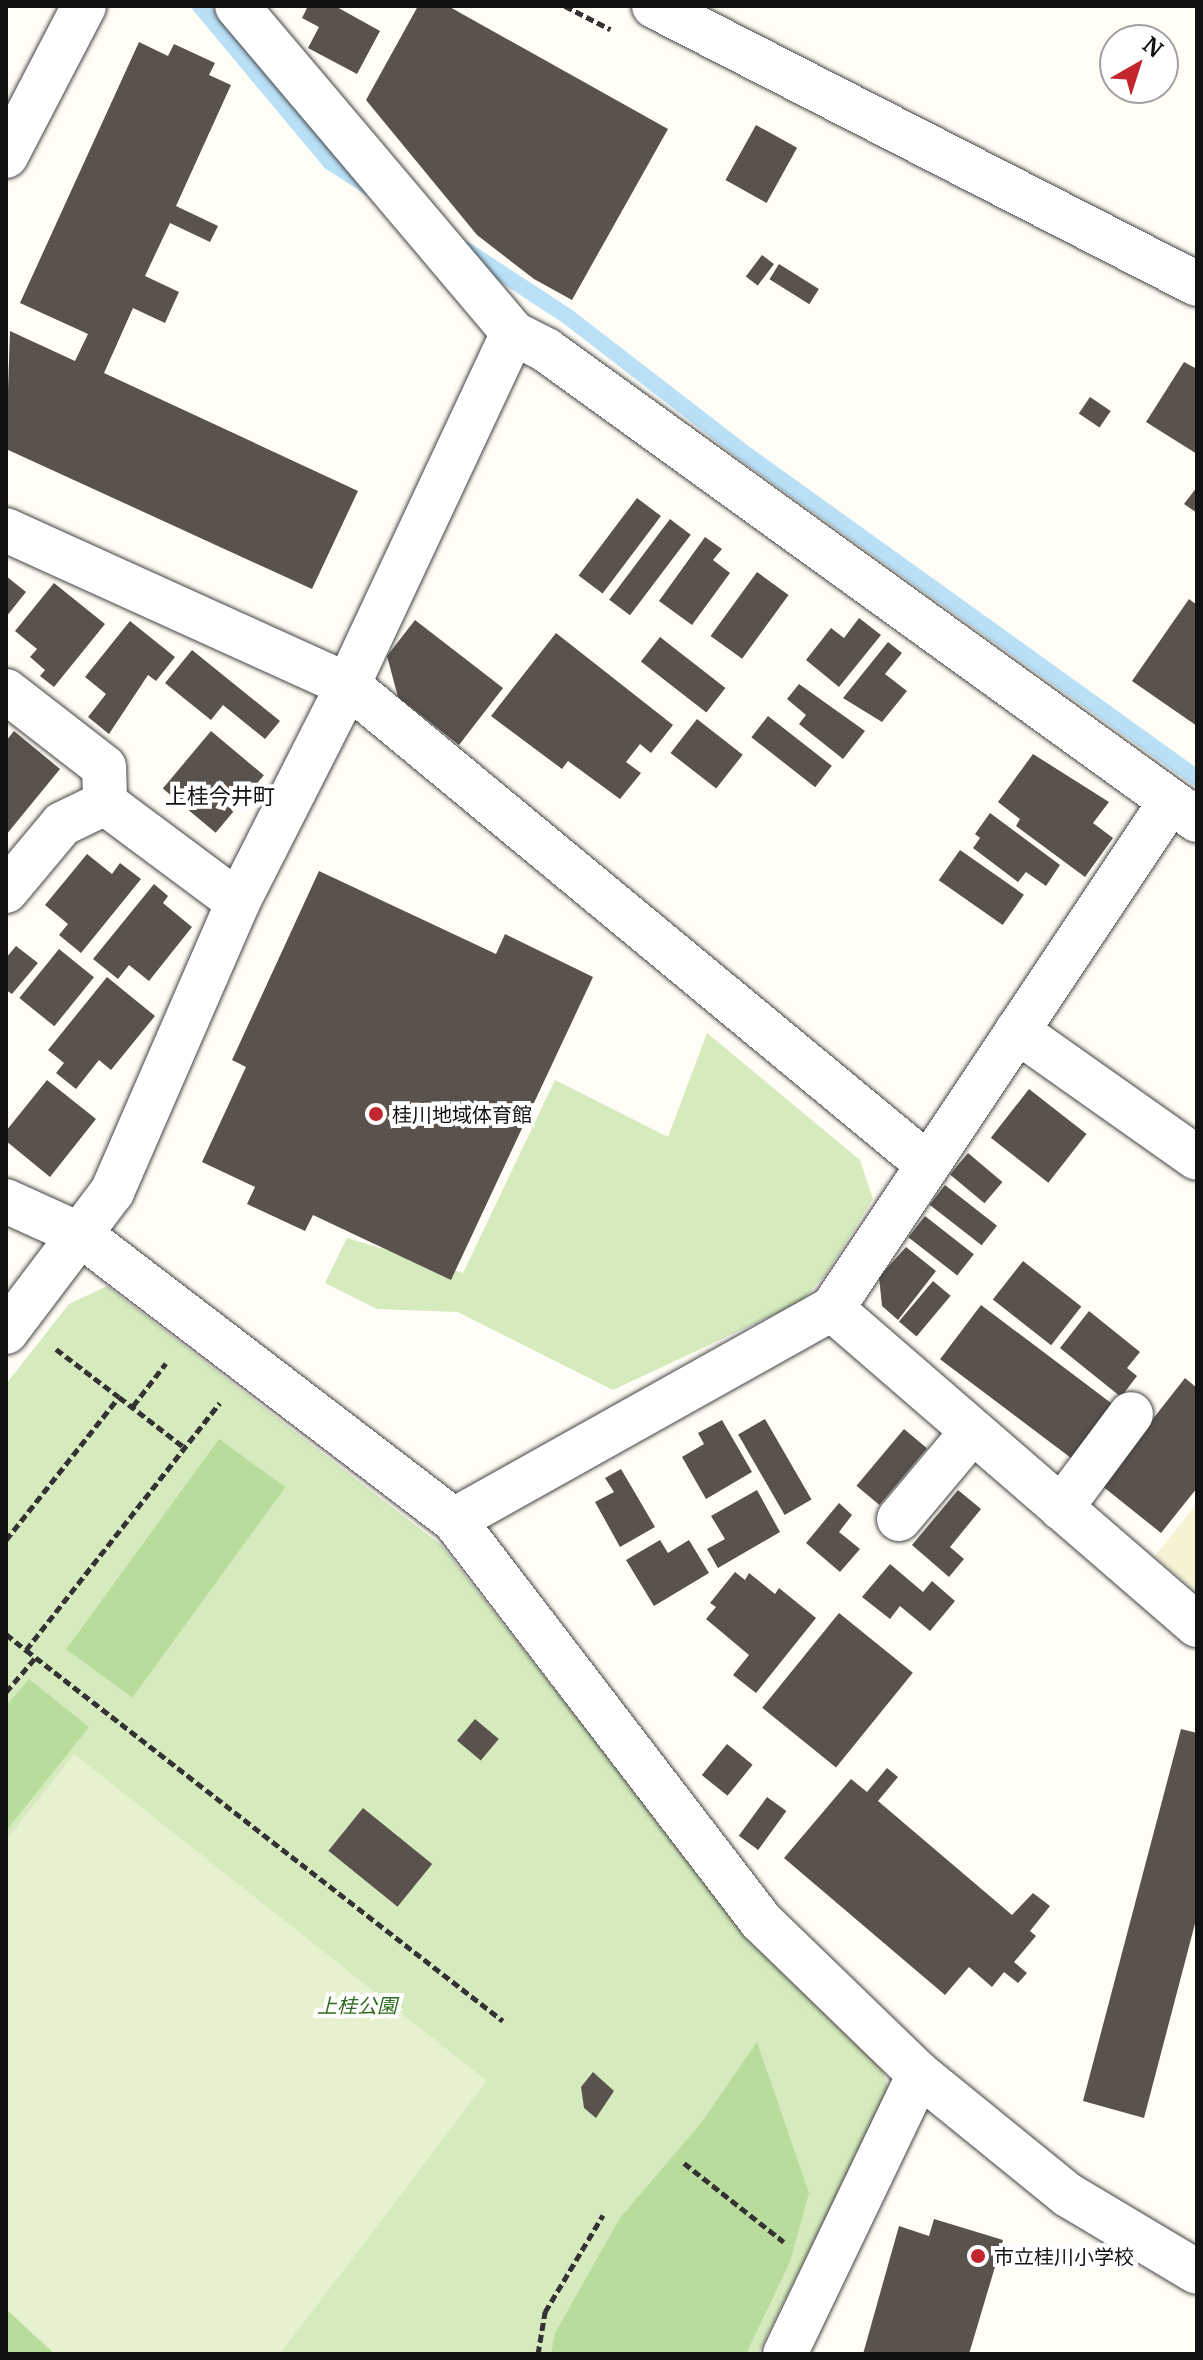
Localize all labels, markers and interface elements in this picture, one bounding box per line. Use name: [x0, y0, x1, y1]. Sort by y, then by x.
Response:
north arrow: [1099, 24, 1179, 104]
text: N: [1137, 31, 1168, 63]
district label: 上桂今井町: [165, 784, 275, 810]
place label: 桂川地域体育館: [392, 1102, 532, 1126]
marker: 桂川地域体育館: [367, 1105, 385, 1123]
park label: 上桂公園: [317, 1993, 397, 2017]
place label: 市立桂川小学校: [994, 2244, 1134, 2268]
marker: 市立桂川小学校: [969, 2247, 987, 2265]

